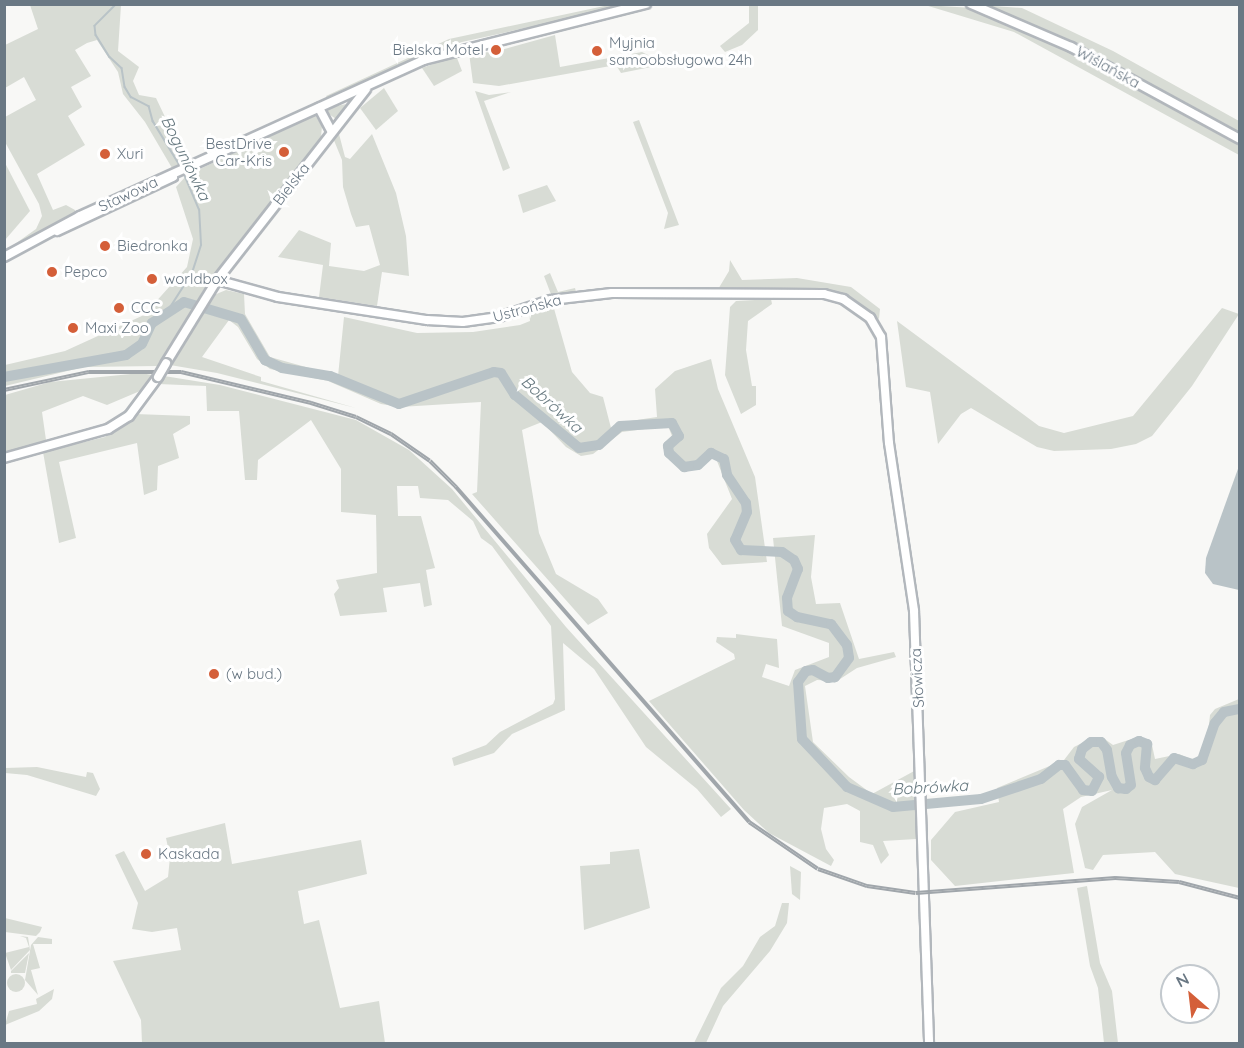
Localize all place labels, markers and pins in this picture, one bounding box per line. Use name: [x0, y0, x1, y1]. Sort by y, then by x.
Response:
place label: Myjnia samoobsługowa 24h: [609, 33, 752, 68]
place label: Bielska Motel: [393, 41, 484, 59]
marker: Bielska Motel: [489, 43, 503, 57]
marker: Myjnia samoobsługowa 24h: [590, 44, 604, 58]
place label: BestDrive Car-Kris: [206, 134, 272, 169]
place label: Xuri: [117, 145, 143, 163]
marker: BestDrive Car-Kris: [277, 145, 291, 159]
marker: Xuri: [98, 147, 112, 161]
place label: Biedronka: [117, 237, 188, 255]
marker: Biedronka: [98, 239, 112, 253]
place label: Pepco: [64, 263, 107, 281]
marker: Pepco: [45, 265, 59, 279]
place label: worldbox: [164, 270, 228, 288]
marker: worldbox: [145, 272, 159, 286]
place label: CCC: [131, 299, 160, 317]
marker: CCC: [112, 301, 126, 315]
place label: Maxi Zoo: [85, 319, 149, 337]
marker: Maxi Zoo: [66, 321, 80, 335]
place label: (w bud.): [226, 665, 282, 683]
marker: (w bud.): [207, 667, 221, 681]
place label: Kaskada: [158, 845, 219, 863]
marker: Kaskada: [139, 847, 153, 861]

